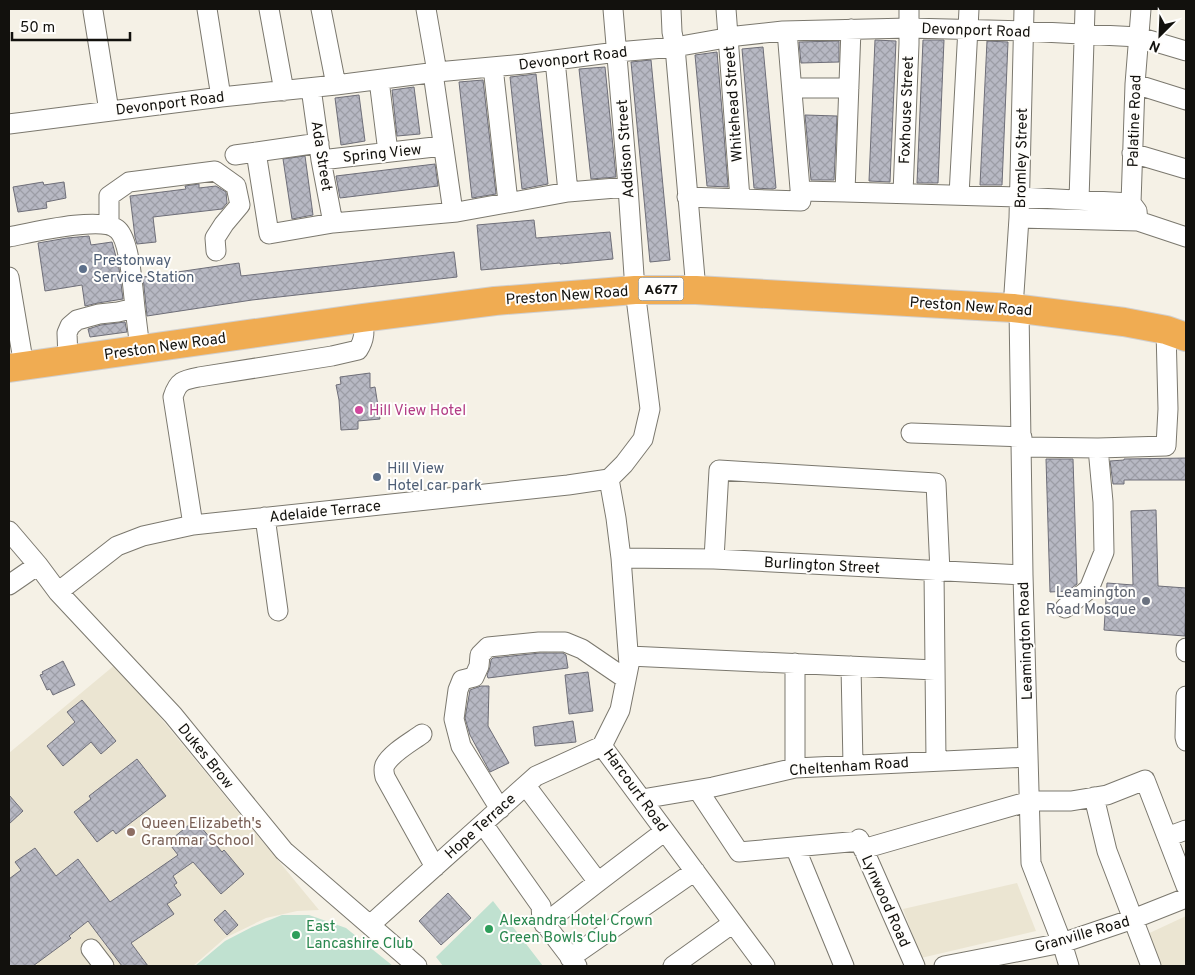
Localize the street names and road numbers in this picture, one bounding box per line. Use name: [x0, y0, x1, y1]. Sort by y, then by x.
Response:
street label: Devonport Road: [921, 20, 1031, 43]
street label: Devonport Road: [518, 43, 629, 76]
street label: Whitehead Street: [721, 45, 748, 163]
street label: Foxhouse Street: [896, 56, 919, 165]
street label: Palatine Road: [1124, 74, 1147, 168]
street label: Devonport Road: [115, 88, 226, 121]
street label: Addison Street: [614, 99, 639, 199]
street label: Bromley Street: [1012, 107, 1033, 209]
street label: Ada Street: [306, 120, 335, 193]
street label: Spring View: [342, 141, 423, 168]
road number: A677: [638, 278, 684, 300]
street label: Preston New Road: [505, 283, 629, 310]
street label: Preston New Road: [909, 294, 1033, 321]
street label: Preston New Road: [103, 330, 227, 365]
street label: Adelaide Terrace: [268, 497, 382, 528]
street label: Burlington Street: [763, 554, 880, 579]
street label: Leamington Road: [1015, 581, 1038, 701]
street label: Dukes Brow: [173, 720, 237, 794]
street label: Harcourt Road: [598, 746, 671, 836]
street label: Cheltenham Road: [789, 754, 910, 781]
street label: Hope Terrace: [441, 790, 521, 864]
street label: Lynwood Road: [856, 853, 913, 951]
street label: Granville Road: [1033, 913, 1132, 958]

